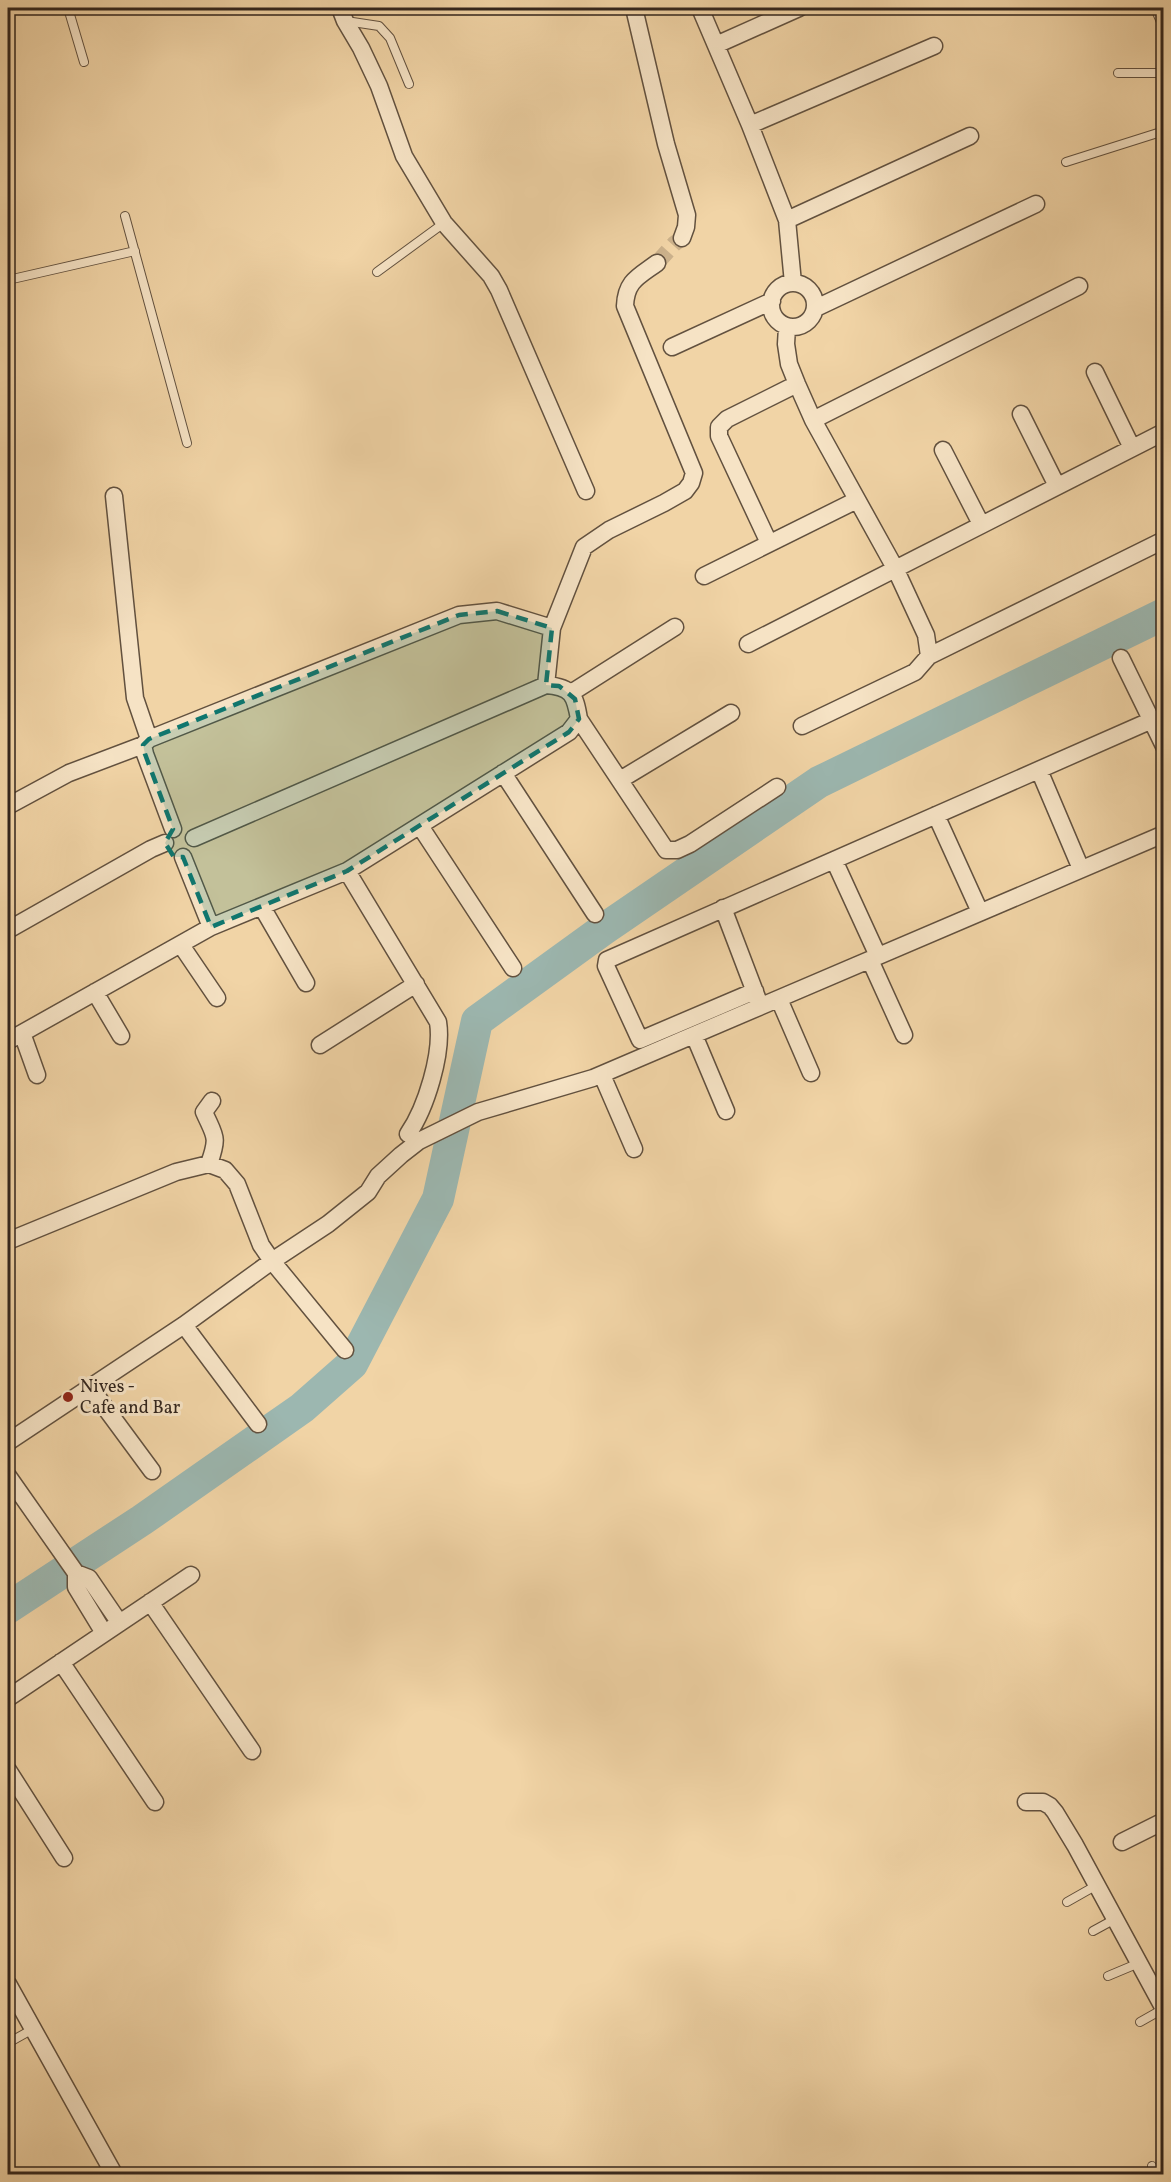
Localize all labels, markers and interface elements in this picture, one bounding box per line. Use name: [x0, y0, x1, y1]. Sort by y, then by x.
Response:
place label: Nives - Cafe and Bar: [80, 1375, 181, 1421]
marker: Nives - Cafe and Bar: [61, 1390, 75, 1404]

